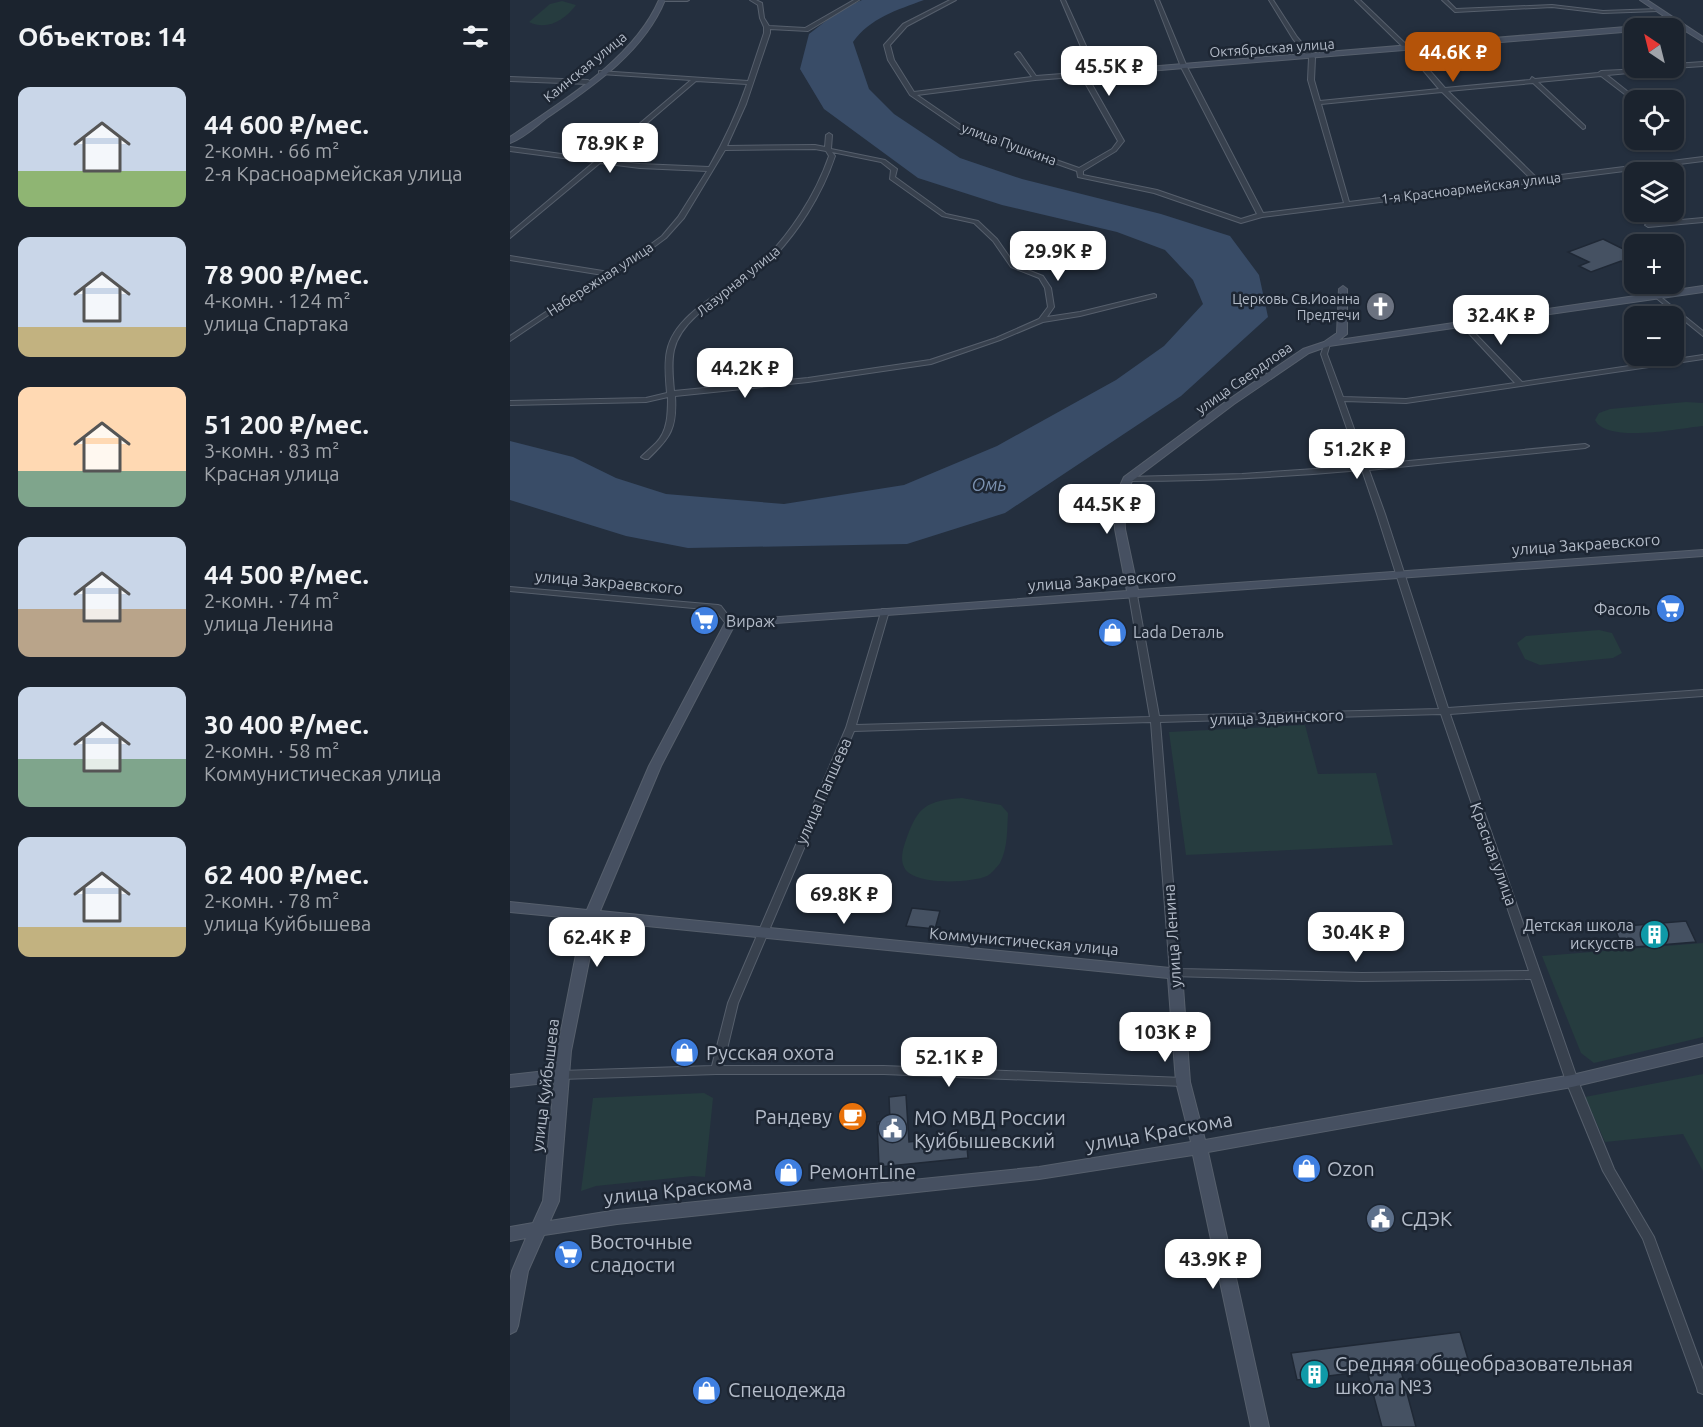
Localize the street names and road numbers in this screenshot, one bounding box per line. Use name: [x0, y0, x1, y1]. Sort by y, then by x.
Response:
street label: Каинская улица: [540, 29, 630, 105]
street label: Октябрьская улица: [1209, 36, 1335, 60]
street label: улица Пушкина: [959, 119, 1059, 169]
street label: 1-я Красноармейская улица: [1380, 169, 1562, 207]
street label: Набережная улица: [544, 239, 656, 319]
street label: Лазурная улица: [693, 242, 783, 320]
street label: улица Свердлова: [1193, 339, 1295, 417]
street label: улица Закраевского: [1511, 530, 1661, 558]
street label: улица Закраевского: [1027, 566, 1177, 594]
street label: улица Закраевского: [534, 567, 684, 597]
street label: улица Здвинского: [1210, 706, 1344, 728]
street label: улица Папшева: [791, 735, 855, 847]
street label: Красная улица: [1467, 800, 1521, 908]
street label: улица Ленина: [1159, 884, 1185, 988]
street label: Коммунистическая улица: [929, 924, 1119, 958]
street label: улица Куйбышева: [528, 1017, 562, 1153]
street label: улица Краскома: [1083, 1107, 1234, 1156]
street label: улица Краскома: [603, 1170, 753, 1209]

